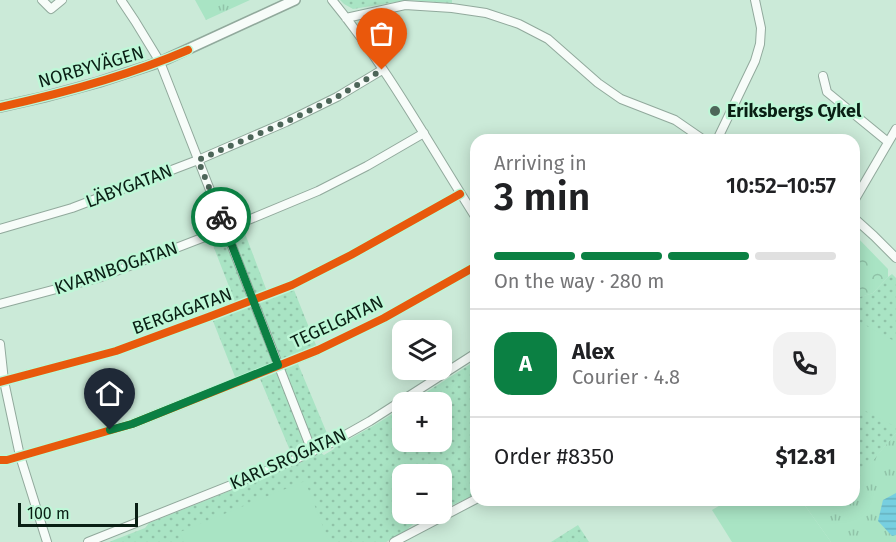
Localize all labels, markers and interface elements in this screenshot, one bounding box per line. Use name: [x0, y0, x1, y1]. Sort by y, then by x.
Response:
pin: [356, 8, 407, 70]
icon: bag: [365, 17, 398, 50]
street label: NORBYVÄGEN: [35, 41, 147, 93]
place label: Eriksbergs Cykel: [727, 100, 862, 122]
marker: Eriksbergs Cykel: [708, 104, 722, 118]
text: Arriving in: [494, 151, 587, 175]
street label: LÄBYGATAN: [83, 159, 175, 213]
text: 10:52–10:57: [726, 172, 836, 199]
text: 3 min: [494, 174, 590, 220]
courier: [191, 187, 251, 247]
icon: bike: [205, 201, 238, 234]
street label: KVARNBOGATAN: [51, 237, 181, 299]
text: On the way · 280 m: [494, 269, 664, 293]
street label: BERGAGATAN: [129, 283, 235, 339]
street label: TEGELGATAN: [287, 291, 387, 353]
map controls: [392, 320, 452, 524]
button: layers: [392, 320, 452, 380]
button: phone: [773, 332, 836, 395]
text: Alex: [572, 338, 615, 365]
text: A: [519, 350, 532, 377]
text: Courier · 4.8: [572, 365, 680, 389]
pin: [84, 368, 135, 430]
icon: home: [93, 377, 126, 410]
button: +: [392, 392, 452, 452]
street label: KARLSROGATAN: [226, 423, 350, 495]
text: Order #8350: [494, 443, 614, 470]
text: $12.81: [776, 443, 836, 470]
button: −: [392, 464, 452, 524]
scale bar: [18, 500, 138, 528]
text: 100 m: [27, 504, 70, 523]

